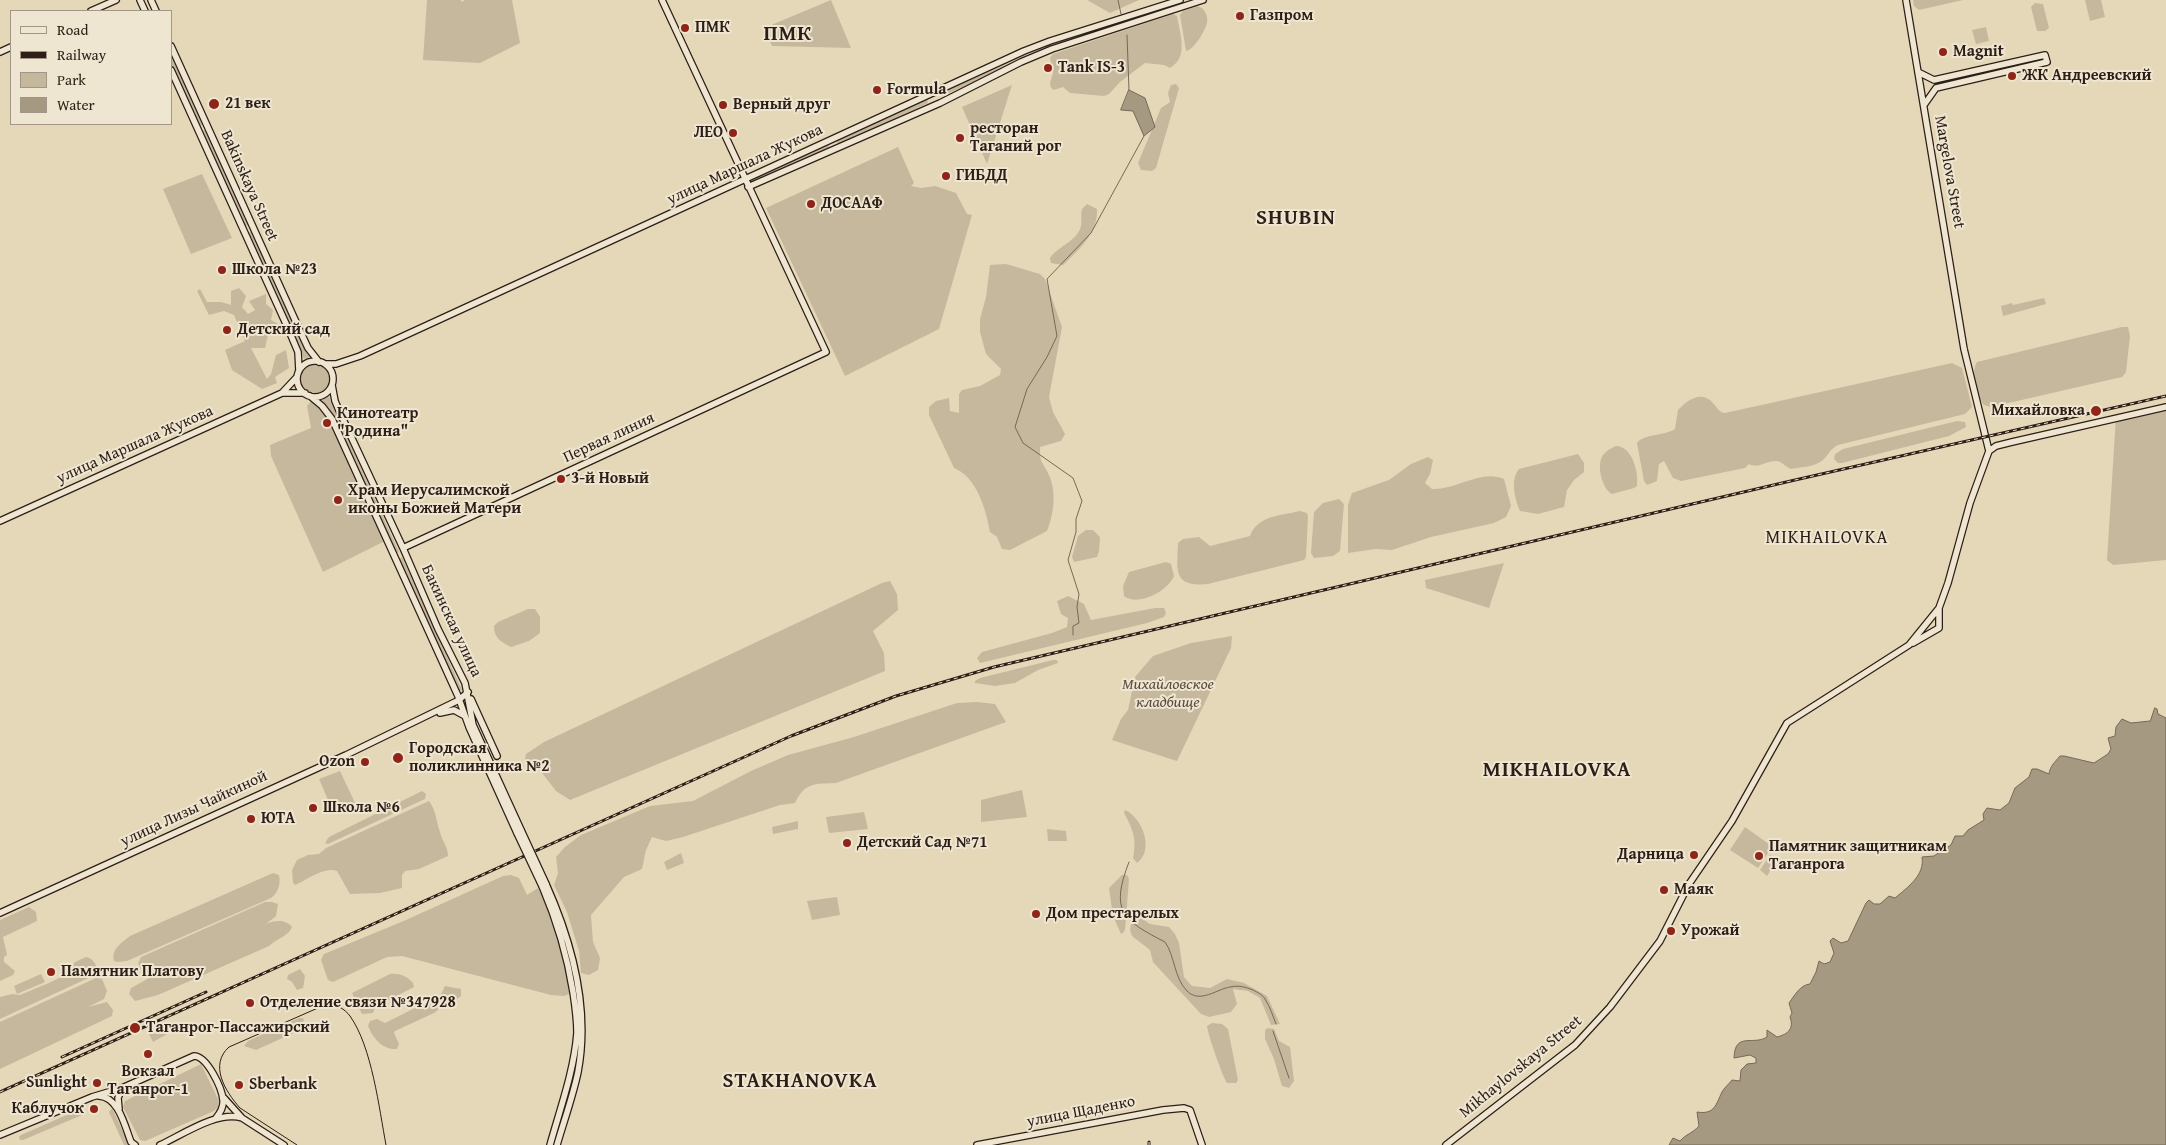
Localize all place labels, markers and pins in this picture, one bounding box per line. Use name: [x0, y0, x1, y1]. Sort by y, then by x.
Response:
place label: Газпром: [1250, 6, 1313, 26]
marker: Газпром: [1234, 10, 1246, 22]
place label: ПМК: [695, 18, 730, 38]
marker: ПМК: [679, 22, 691, 34]
place label: Magnit: [1953, 42, 2004, 62]
marker: Magnit: [1937, 46, 1949, 58]
place label: Tank IS-3: [1058, 58, 1125, 78]
marker: Tank IS-3: [1042, 62, 1054, 74]
place label: ЖК Андреевский: [2022, 66, 2151, 86]
marker: ЖК Андреевский: [2006, 70, 2018, 82]
place label: Formula: [887, 80, 947, 100]
marker: Formula: [871, 84, 883, 96]
place label: 21 век: [225, 94, 271, 114]
place label: Верный друг: [733, 95, 830, 115]
marker: 21 век: [207, 97, 221, 111]
marker: Верный друг: [717, 99, 729, 111]
place label: ресторан Таганий рог: [970, 119, 1061, 157]
place label: ЛЕО: [694, 123, 723, 143]
marker: ЛЕО: [727, 127, 739, 139]
marker: ресторан Таганий рог: [954, 132, 966, 144]
place label: ГИБДД: [956, 166, 1008, 186]
marker: ГИБДД: [940, 170, 952, 182]
place label: ДОСААФ: [821, 194, 883, 214]
marker: ДОСААФ: [805, 198, 817, 210]
place label: Школа №23: [232, 260, 317, 280]
marker: Школа №23: [216, 264, 228, 276]
place label: Детский сад: [237, 320, 330, 340]
marker: Детский сад: [221, 324, 233, 336]
place label: Михайловка: [1991, 401, 2085, 421]
place label: Кинотеатр "Родина": [337, 404, 418, 442]
marker: Михайловка: [2089, 404, 2103, 418]
marker: Кинотеатр "Родина": [321, 417, 333, 429]
place label: 3-й Новый: [571, 469, 649, 489]
marker: 3-й Новый: [555, 473, 567, 485]
place label: Храм Иерусалимской иконы Божией Матери: [348, 481, 521, 519]
marker: Храм Иерусалимской иконы Божией Матери: [332, 494, 344, 506]
place label: Городская поликлинника №2: [409, 739, 550, 777]
marker: Городская поликлинника №2: [391, 751, 405, 765]
place label: Ozon: [319, 752, 355, 772]
marker: Ozon: [359, 756, 371, 768]
place label: Школа №6: [323, 798, 400, 818]
marker: Школа №6: [307, 802, 319, 814]
place label: ЮТА: [261, 809, 295, 829]
marker: ЮТА: [245, 813, 257, 825]
place label: Детский Сад №71: [857, 833, 988, 853]
marker: Детский Сад №71: [841, 837, 853, 849]
place label: Памятник защитникам Таганрога: [1769, 837, 1947, 875]
place label: Дарница: [1617, 845, 1684, 865]
marker: Дарница: [1688, 849, 1700, 861]
marker: Памятник защитникам Таганрога: [1753, 850, 1765, 862]
place label: Маяк: [1674, 880, 1713, 900]
marker: Маяк: [1658, 884, 1670, 896]
place label: Дом престарелых: [1046, 904, 1179, 924]
marker: Дом престарелых: [1030, 908, 1042, 920]
place label: Урожай: [1681, 921, 1739, 941]
marker: Урожай: [1665, 925, 1677, 937]
place label: Памятник Платову: [61, 962, 204, 982]
marker: Памятник Платову: [45, 966, 57, 978]
place label: Отделение связи №347928: [260, 993, 456, 1013]
marker: Отделение связи №347928: [244, 997, 256, 1009]
place label: Таганрог-Пассажирский: [146, 1018, 330, 1038]
marker: Таганрог-Пассажирский: [128, 1021, 142, 1035]
marker: Вокзал Таганрог-1: [142, 1048, 154, 1060]
place label: Вокзал Таганрог-1: [107, 1062, 189, 1100]
place label: Sunlight: [26, 1073, 87, 1093]
place label: Sberbank: [249, 1075, 317, 1095]
marker: Sunlight: [91, 1077, 103, 1089]
marker: Sberbank: [233, 1079, 245, 1091]
place label: Каблучок: [11, 1099, 84, 1119]
marker: Каблучок: [88, 1103, 100, 1115]

